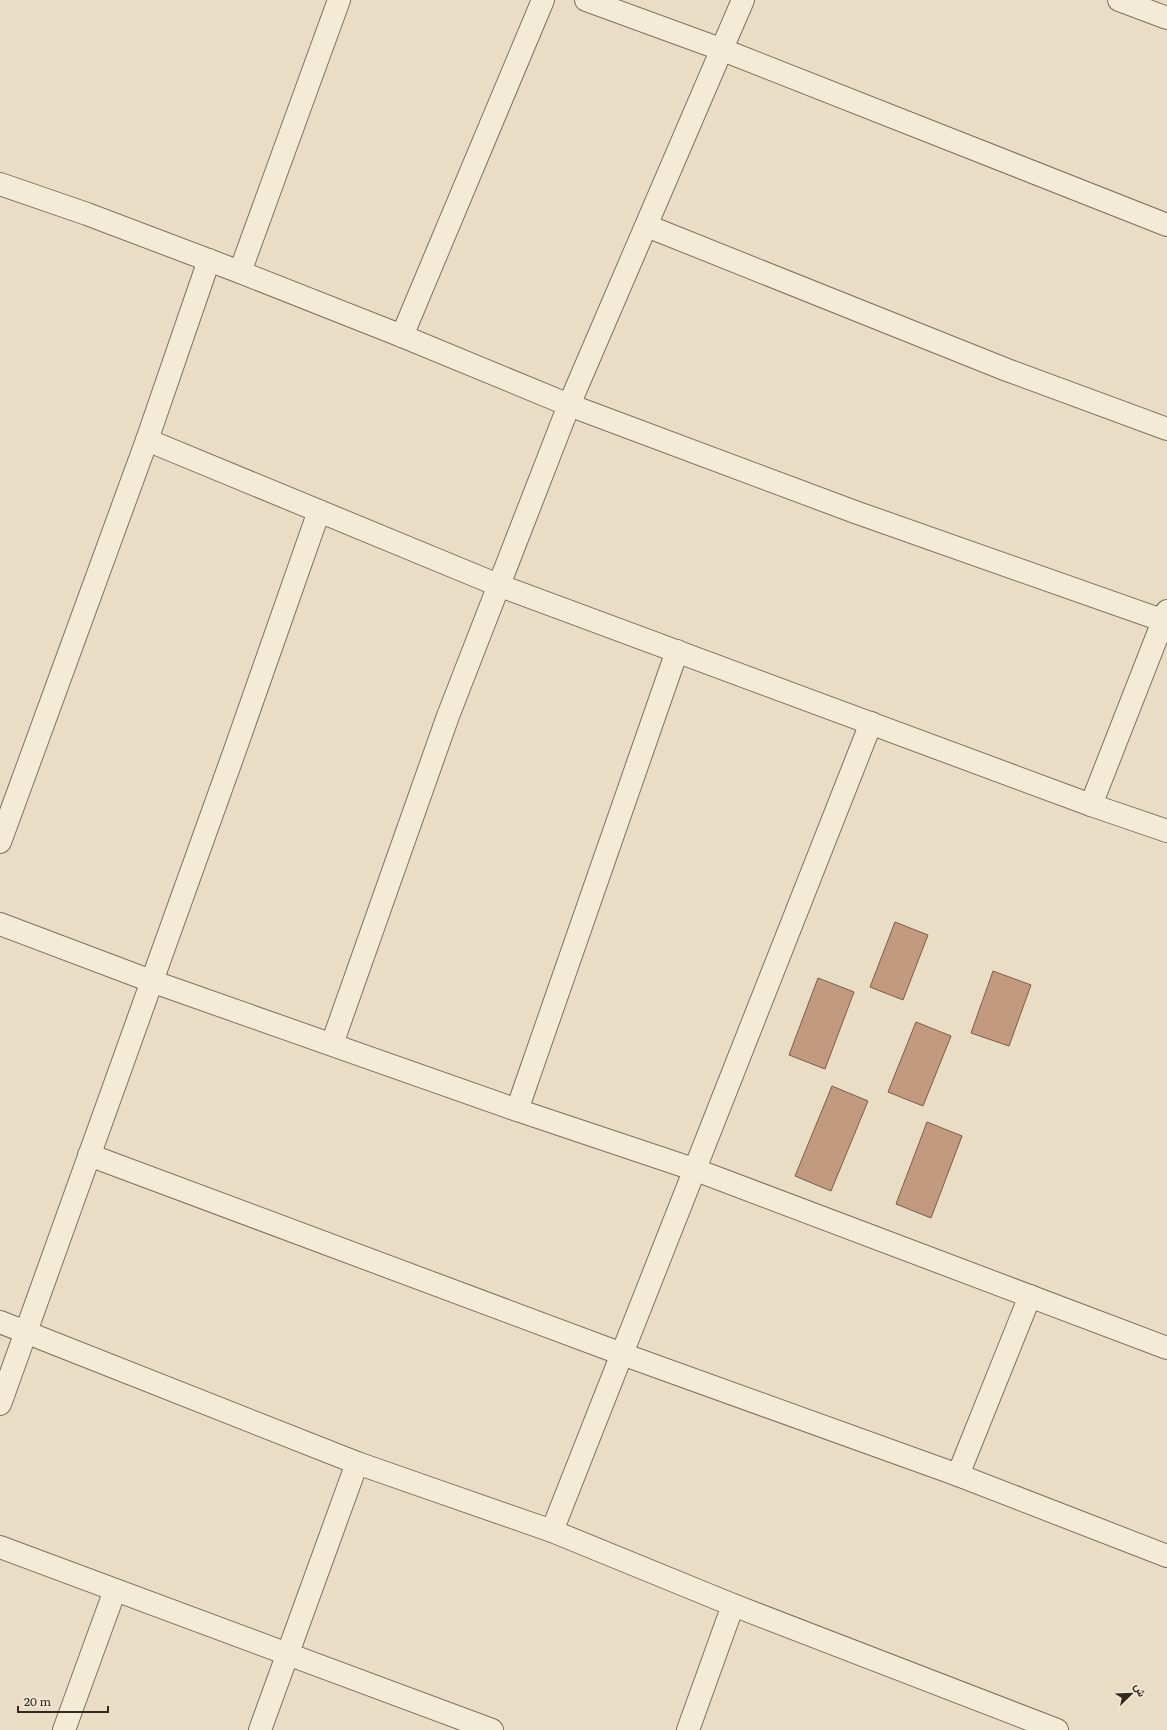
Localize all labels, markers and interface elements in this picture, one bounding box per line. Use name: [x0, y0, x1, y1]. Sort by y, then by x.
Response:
north arrow: [1111, 1674, 1151, 1714]
text: ش: [1131, 1680, 1151, 1699]
scale bar: [18, 1688, 108, 1714]
text: 20 m: [24, 1692, 51, 1710]

